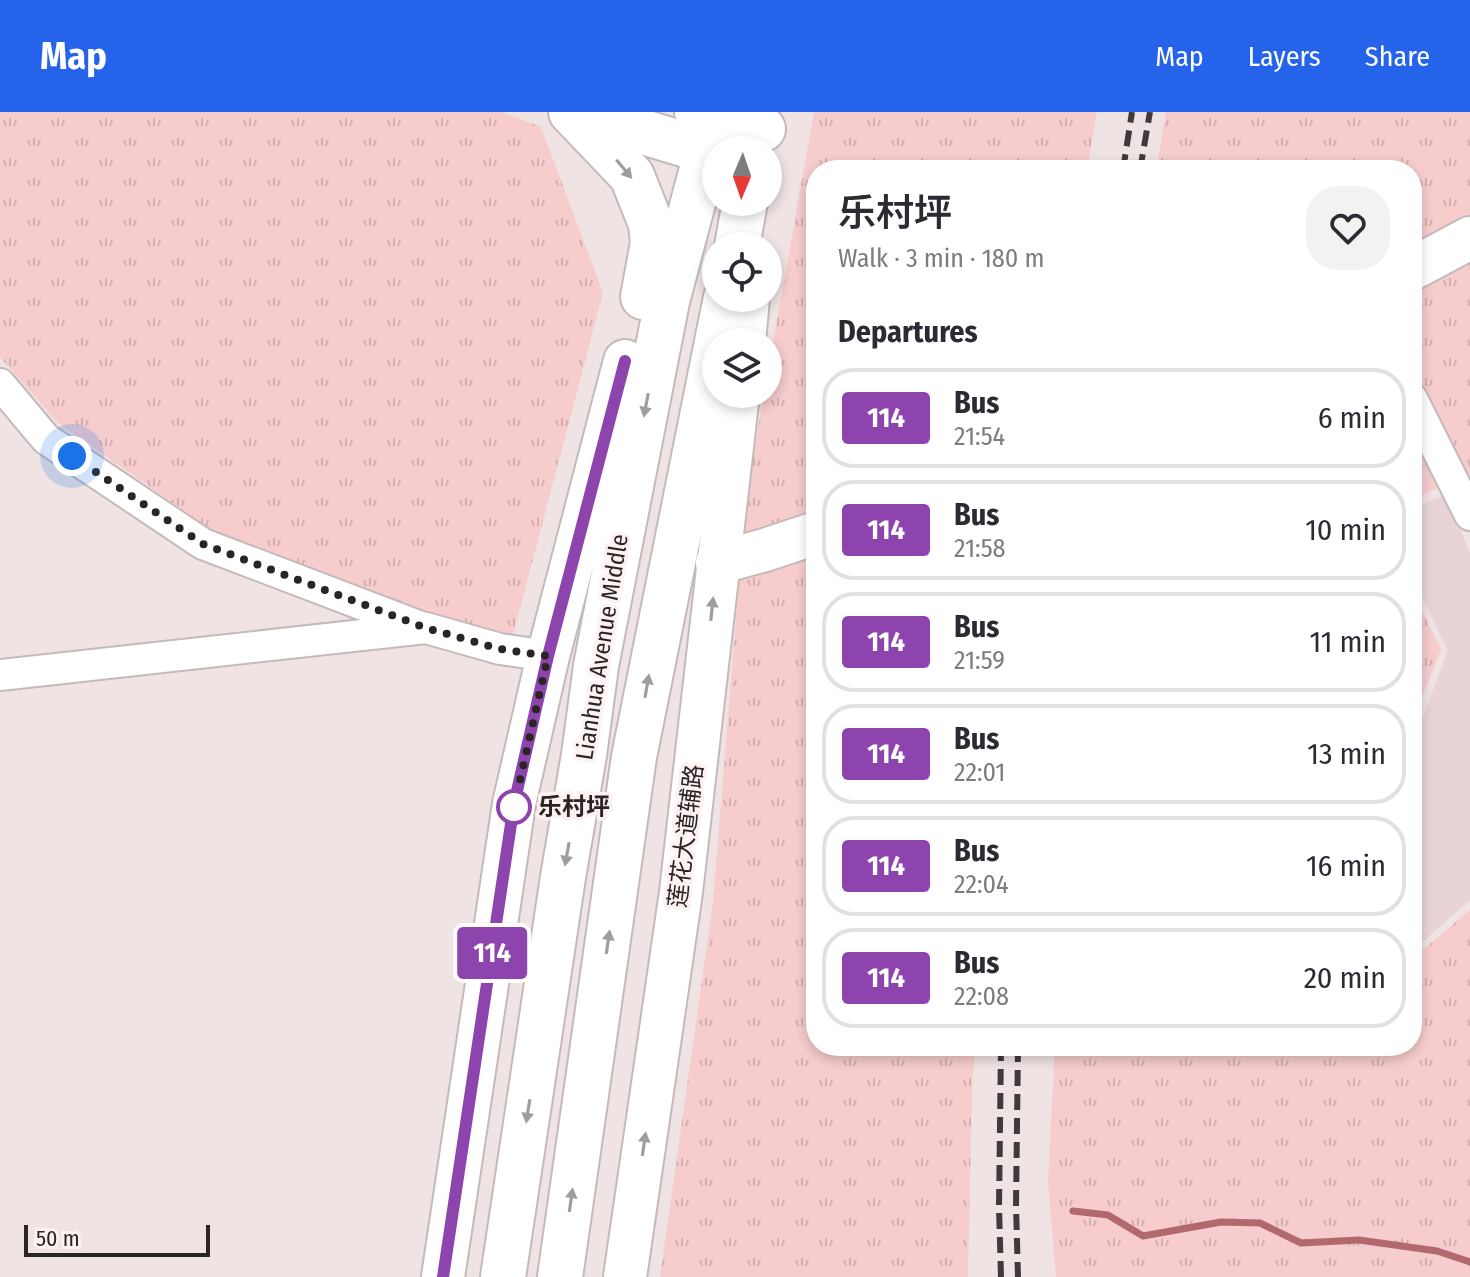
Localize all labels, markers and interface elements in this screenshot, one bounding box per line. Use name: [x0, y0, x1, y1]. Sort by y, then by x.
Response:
text: Map: [40, 33, 107, 79]
text: Map: [1155, 40, 1204, 73]
text: Layers: [1248, 40, 1321, 73]
text: Share: [1365, 40, 1430, 73]
north arrow: [702, 136, 782, 216]
map controls: [702, 136, 782, 408]
one-way arrow: [615, 158, 632, 178]
button: heart: [1306, 186, 1390, 270]
text: 乐村坪: [838, 190, 952, 236]
button: locate: [702, 232, 782, 312]
text: Walk · 3 min · 180 m: [838, 243, 1045, 274]
text: Departures: [838, 314, 978, 350]
button: layers: [702, 328, 782, 408]
text: Bus: [954, 385, 999, 421]
one-way arrow: [639, 393, 652, 418]
text: 6 min: [1318, 400, 1386, 436]
text: 114: [867, 401, 905, 434]
text: 21:54: [954, 421, 1005, 452]
your location: [52, 436, 92, 476]
text: Bus: [954, 497, 999, 533]
text: 10 min: [1305, 512, 1386, 548]
text: 114: [867, 513, 905, 546]
street label: Lianhua Avenue Middle: [570, 532, 634, 762]
text: 21:58: [954, 533, 1006, 564]
one-way arrow: [705, 596, 718, 621]
text: Bus: [954, 609, 999, 645]
text: 11 min: [1310, 624, 1386, 660]
text: 114: [867, 625, 905, 658]
text: 21:59: [954, 645, 1005, 676]
one-way arrow: [642, 673, 654, 698]
text: Bus: [954, 721, 999, 757]
text: 13 min: [1307, 736, 1386, 772]
text: 114: [867, 737, 905, 770]
text: 22:01: [954, 757, 1005, 788]
street label: 莲花大道辅路: [663, 763, 709, 909]
marker: 乐村坪: [497, 790, 531, 824]
place label: 乐村坪: [538, 793, 610, 821]
text: Bus: [954, 833, 999, 869]
one-way arrow: [561, 842, 573, 867]
text: 16 min: [1306, 848, 1386, 884]
text: 114: [867, 849, 905, 882]
text: 22:04: [954, 869, 1009, 900]
line badge: 114: [446, 927, 538, 979]
one-way arrow: [602, 930, 615, 955]
text: 114: [473, 936, 511, 969]
text: Bus: [954, 945, 999, 981]
text: 20 min: [1304, 960, 1386, 996]
text: 114: [867, 961, 905, 994]
text: 22:08: [954, 981, 1009, 1012]
one-way arrow: [521, 1099, 534, 1124]
one-way arrow: [638, 1132, 651, 1157]
one-way arrow: [565, 1187, 578, 1212]
scale bar: [24, 1221, 210, 1257]
text: 50 m: [36, 1225, 80, 1252]

